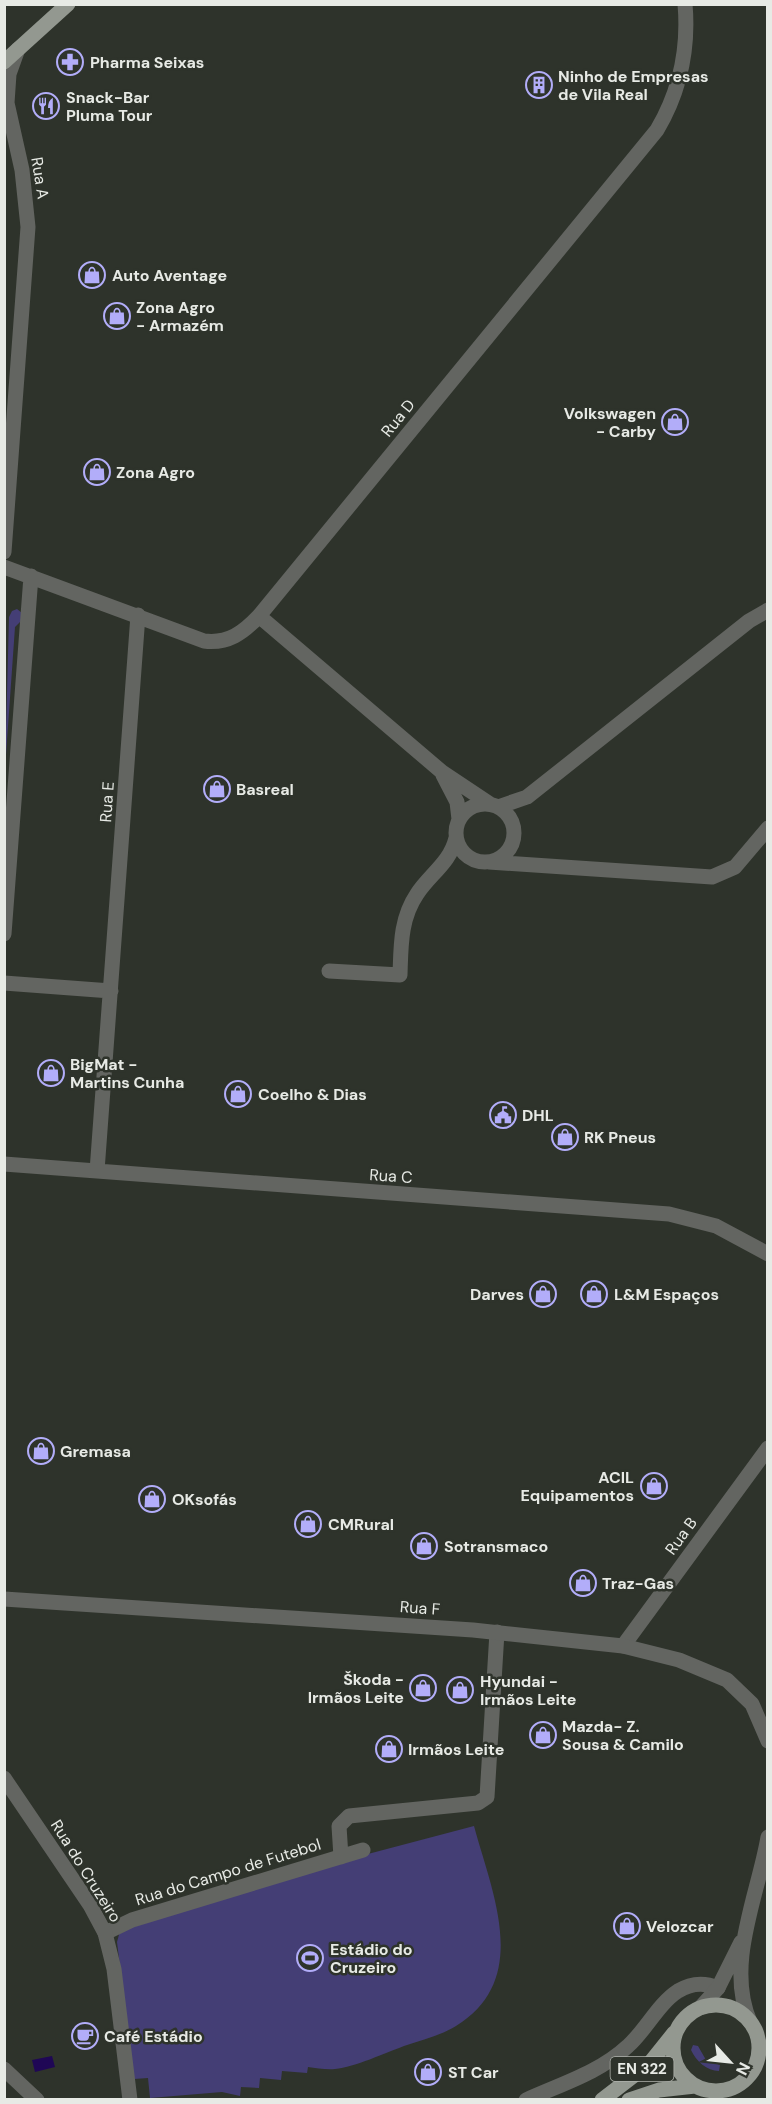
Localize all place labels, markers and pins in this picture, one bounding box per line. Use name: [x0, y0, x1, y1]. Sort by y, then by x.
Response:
pharmacy icon: Pharma Seixas: [55, 47, 85, 77]
place label: Pharma Seixas: [90, 52, 204, 73]
place label: Ninho de Empresas de Vila Real: [558, 66, 709, 105]
building icon: Ninho de Empresas de Vila Real: [524, 70, 554, 100]
place label: Snack-Bar Pluma Tour: [66, 87, 153, 126]
restaurant icon: Snack-Bar Pluma Tour: [31, 91, 61, 121]
shop icon: Auto Aventage: [77, 260, 107, 290]
place label: Auto Aventage: [112, 265, 227, 286]
place label: Zona Agro - Armazém: [136, 297, 224, 336]
shop icon: Zona Agro - Armazém: [102, 301, 132, 331]
place label: Volkswagen - Carby: [564, 403, 656, 442]
shop icon: Volkswagen - Carby: [660, 407, 690, 437]
shop icon: Zona Agro: [82, 457, 112, 487]
place label: Zona Agro: [116, 462, 195, 483]
shop icon: Basreal: [202, 774, 232, 804]
place label: Basreal: [236, 779, 294, 800]
place label: BigMat - Martins Cunha: [70, 1054, 184, 1093]
shop icon: BigMat - Martins Cunha: [36, 1058, 66, 1088]
shop icon: Coelho & Dias: [223, 1079, 253, 1109]
place label: Coelho & Dias: [258, 1084, 367, 1105]
public building icon: DHL: [488, 1100, 518, 1130]
place label: DHL: [522, 1105, 554, 1126]
shop icon: RK Pneus: [550, 1122, 580, 1152]
place label: RK Pneus: [584, 1127, 656, 1148]
shop icon: Darves: [528, 1279, 558, 1309]
shop icon: L&M Espaços: [579, 1279, 609, 1309]
place label: Darves: [470, 1284, 524, 1305]
place label: L&M Espaços: [614, 1284, 719, 1305]
shop icon: Gremasa: [26, 1436, 56, 1466]
place label: Gremasa: [60, 1441, 131, 1462]
place label: ACIL Equipamentos: [521, 1467, 634, 1506]
shop icon: ACIL Equipamentos: [639, 1471, 669, 1501]
shop icon: OKsofás: [137, 1484, 167, 1514]
place label: OKsofás: [172, 1489, 237, 1510]
shop icon: CMRural: [293, 1509, 323, 1539]
place label: CMRural: [328, 1514, 394, 1535]
shop icon: Sotransmaco: [409, 1531, 439, 1561]
place label: Sotransmaco: [444, 1536, 548, 1557]
shop icon: Traz-Gas: [568, 1568, 598, 1598]
place label: Traz-Gas: [602, 1573, 674, 1594]
place label: Škoda - Irmãos Leite: [308, 1669, 404, 1708]
place label: Hyundai - Irmãos Leite: [480, 1671, 576, 1710]
shop icon: Škoda - Irmãos Leite: [408, 1673, 438, 1703]
shop icon: Hyundai - Irmãos Leite: [445, 1675, 475, 1705]
place label: Mazda- Z. Sousa & Camilo: [562, 1716, 684, 1755]
shop icon: Mazda- Z. Sousa & Camilo: [528, 1720, 558, 1750]
shop icon: Irmãos Leite: [374, 1734, 404, 1764]
place label: Irmãos Leite: [408, 1739, 504, 1760]
shop icon: Velozcar: [612, 1911, 642, 1941]
place label: Velozcar: [646, 1916, 714, 1937]
place label: Estádio do Cruzeiro: [330, 1939, 413, 1978]
sports icon: Estádio do Cruzeiro: [295, 1943, 325, 1973]
cafe icon: Café Estádio: [70, 2021, 100, 2051]
place label: Café Estádio: [104, 2026, 203, 2047]
shop icon: ST Car: [413, 2057, 443, 2087]
place label: ST Car: [448, 2062, 499, 2083]

